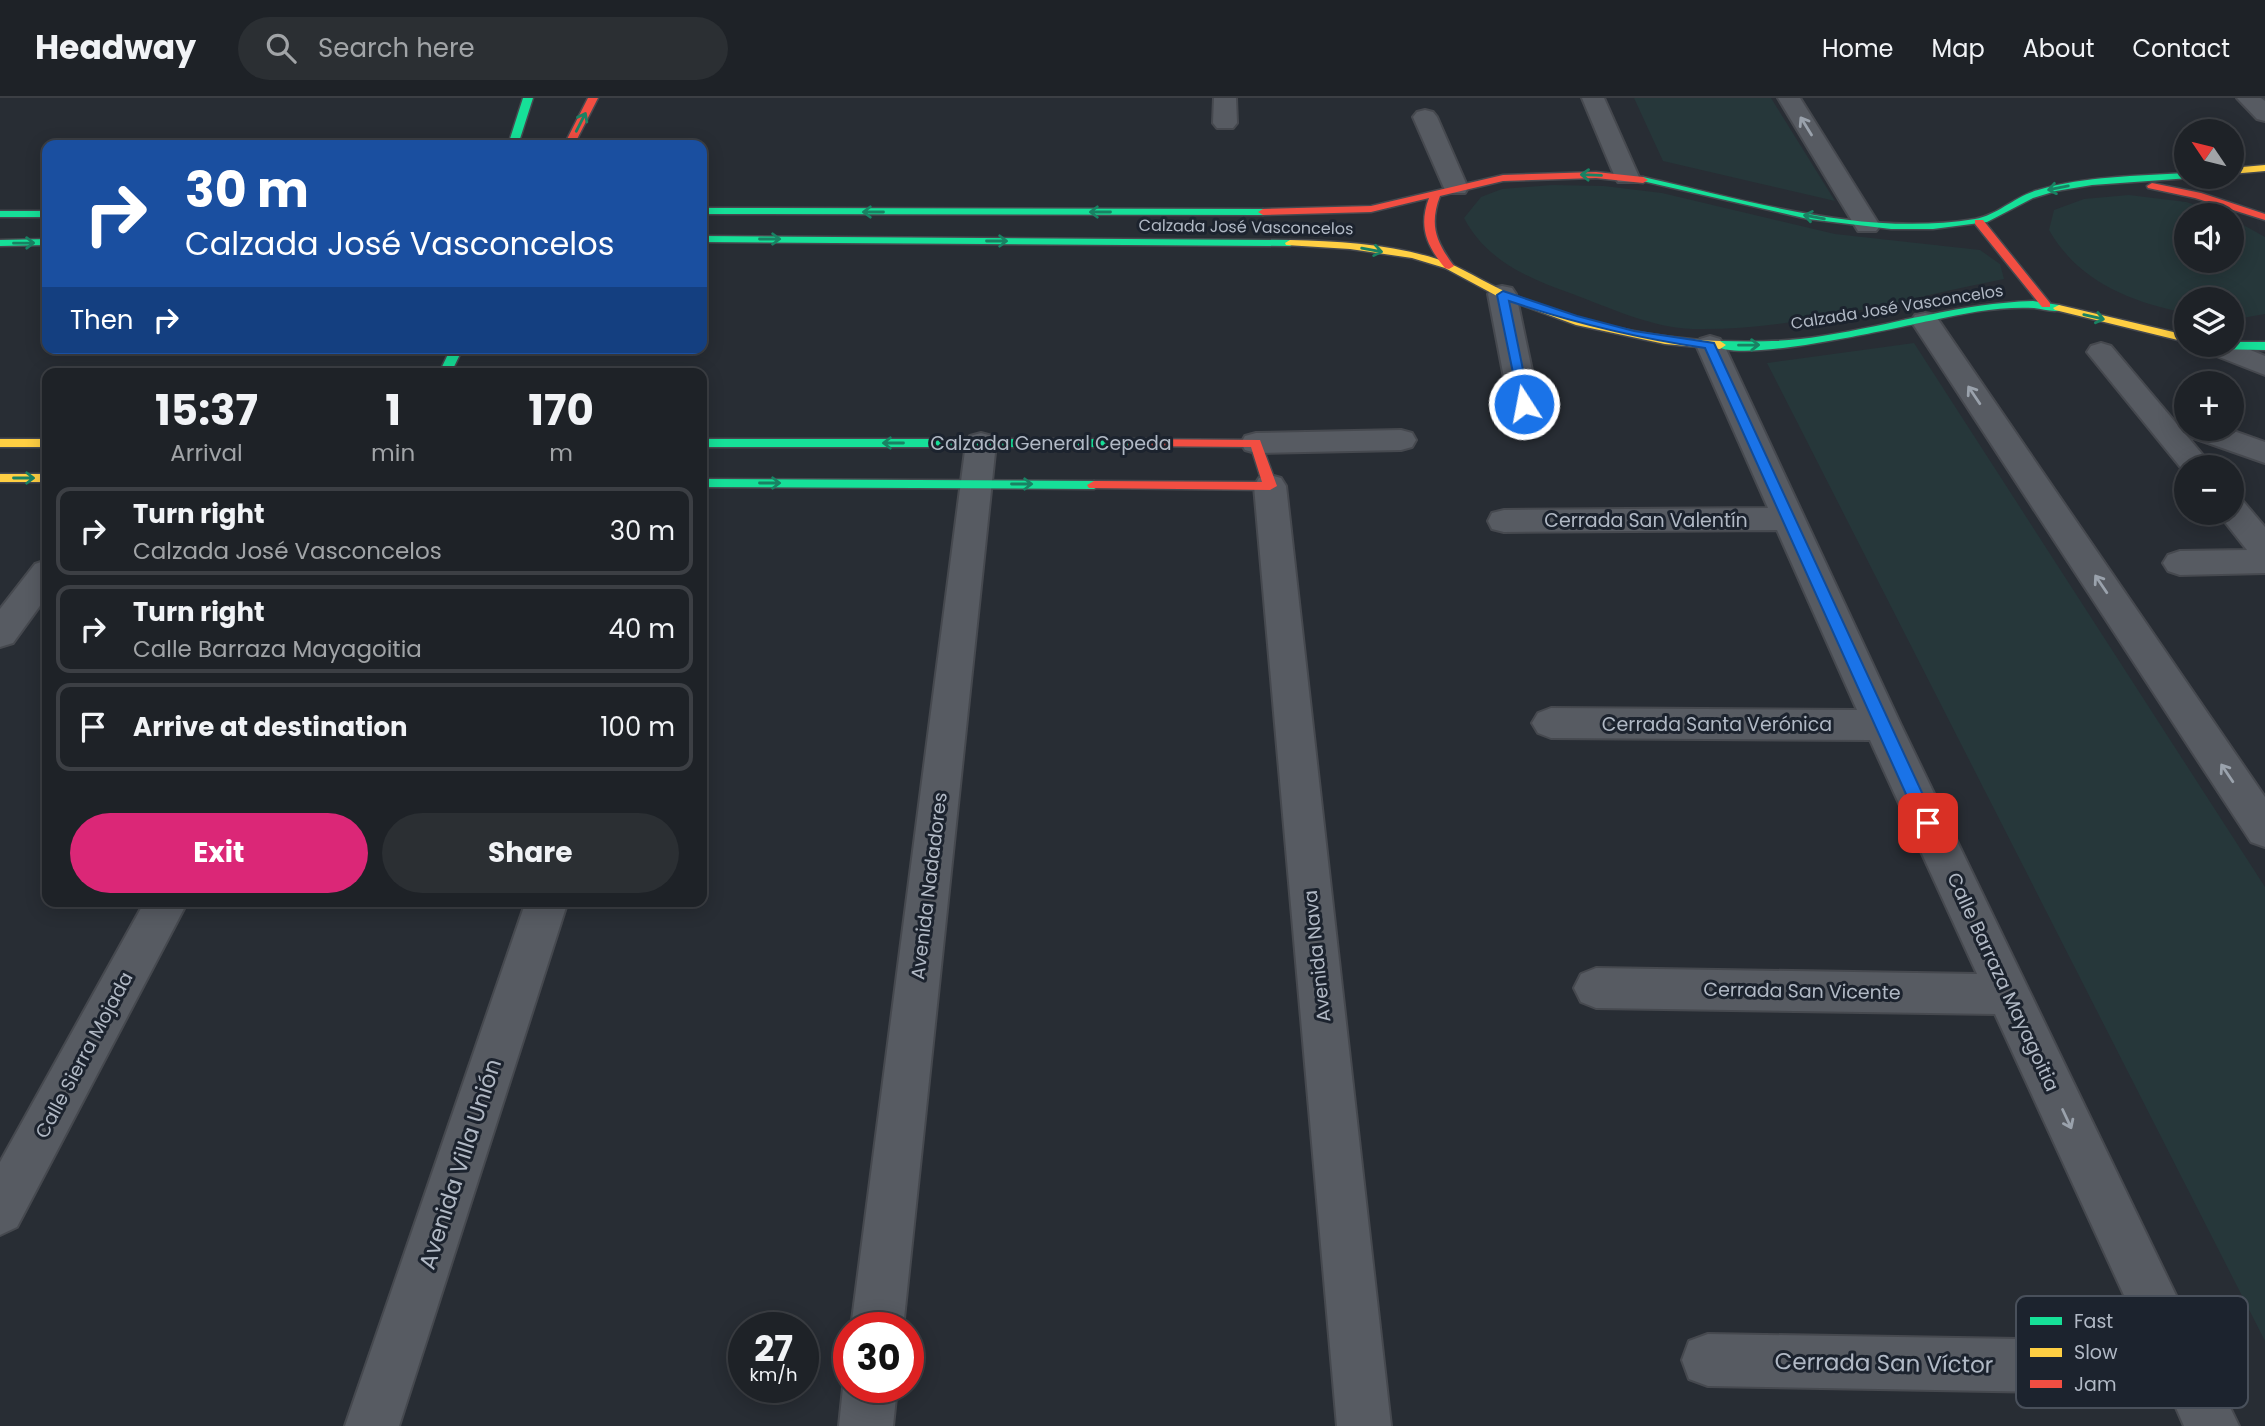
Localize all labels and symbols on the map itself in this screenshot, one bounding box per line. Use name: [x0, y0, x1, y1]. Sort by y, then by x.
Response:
one-way arrow: [575, 112, 589, 133]
one-way arrow: [1799, 117, 1813, 137]
north arrow: [2174, 119, 2244, 189]
one-way arrow: [1580, 168, 1603, 181]
one-way arrow: [2047, 182, 2070, 196]
one-way arrow: [862, 205, 885, 219]
one-way arrow: [1089, 205, 1112, 219]
one-way arrow: [1804, 210, 1826, 224]
street label: Calzada José Vasconcelos: [1138, 214, 1354, 240]
one-way arrow: [758, 232, 781, 246]
one-way arrow: [986, 234, 1009, 248]
one-way arrow: [12, 236, 35, 249]
one-way arrow: [1360, 244, 1383, 257]
street label: Calzada José Vasconcelos: [1789, 279, 2005, 335]
one-way arrow: [2082, 310, 2105, 324]
one-way arrow: [1737, 338, 1760, 352]
position arrow: [1487, 367, 1561, 441]
one-way arrow: [1967, 386, 1982, 405]
street label: Calzada General Cepeda: [930, 430, 1172, 457]
one-way arrow: [882, 436, 905, 450]
one-way arrow: [12, 471, 35, 485]
one-way arrow: [758, 476, 781, 490]
one-way arrow: [1010, 477, 1033, 491]
street label: Cerrada San Valentín: [1544, 507, 1748, 534]
one-way arrow: [2094, 575, 2108, 594]
street label: Cerrada Santa Verónica: [1602, 711, 1832, 738]
one-way arrow: [2220, 764, 2234, 783]
street label: Avenida Nadadores: [904, 791, 954, 981]
pin: [1898, 793, 1958, 853]
street label: Calle Barraza Mayagoitia: [1940, 868, 2066, 1096]
street label: Avenida Nava: [1297, 889, 1337, 1023]
street label: Calle Sierra Mojada: [29, 967, 139, 1143]
street label: Cerrada San Vicente: [1703, 976, 1901, 1006]
street label: Avenida Villa Unión: [411, 1055, 509, 1273]
one-way arrow: [2061, 1108, 2074, 1129]
legend: [2016, 1296, 2248, 1408]
text: Fast: [2074, 1308, 2113, 1335]
speed limit sign: 30: [833, 1312, 924, 1403]
text: Slow: [2074, 1339, 2118, 1366]
street label: Cerrada San Víctor: [1774, 1345, 1994, 1381]
text: Jam: [2074, 1371, 2116, 1398]

